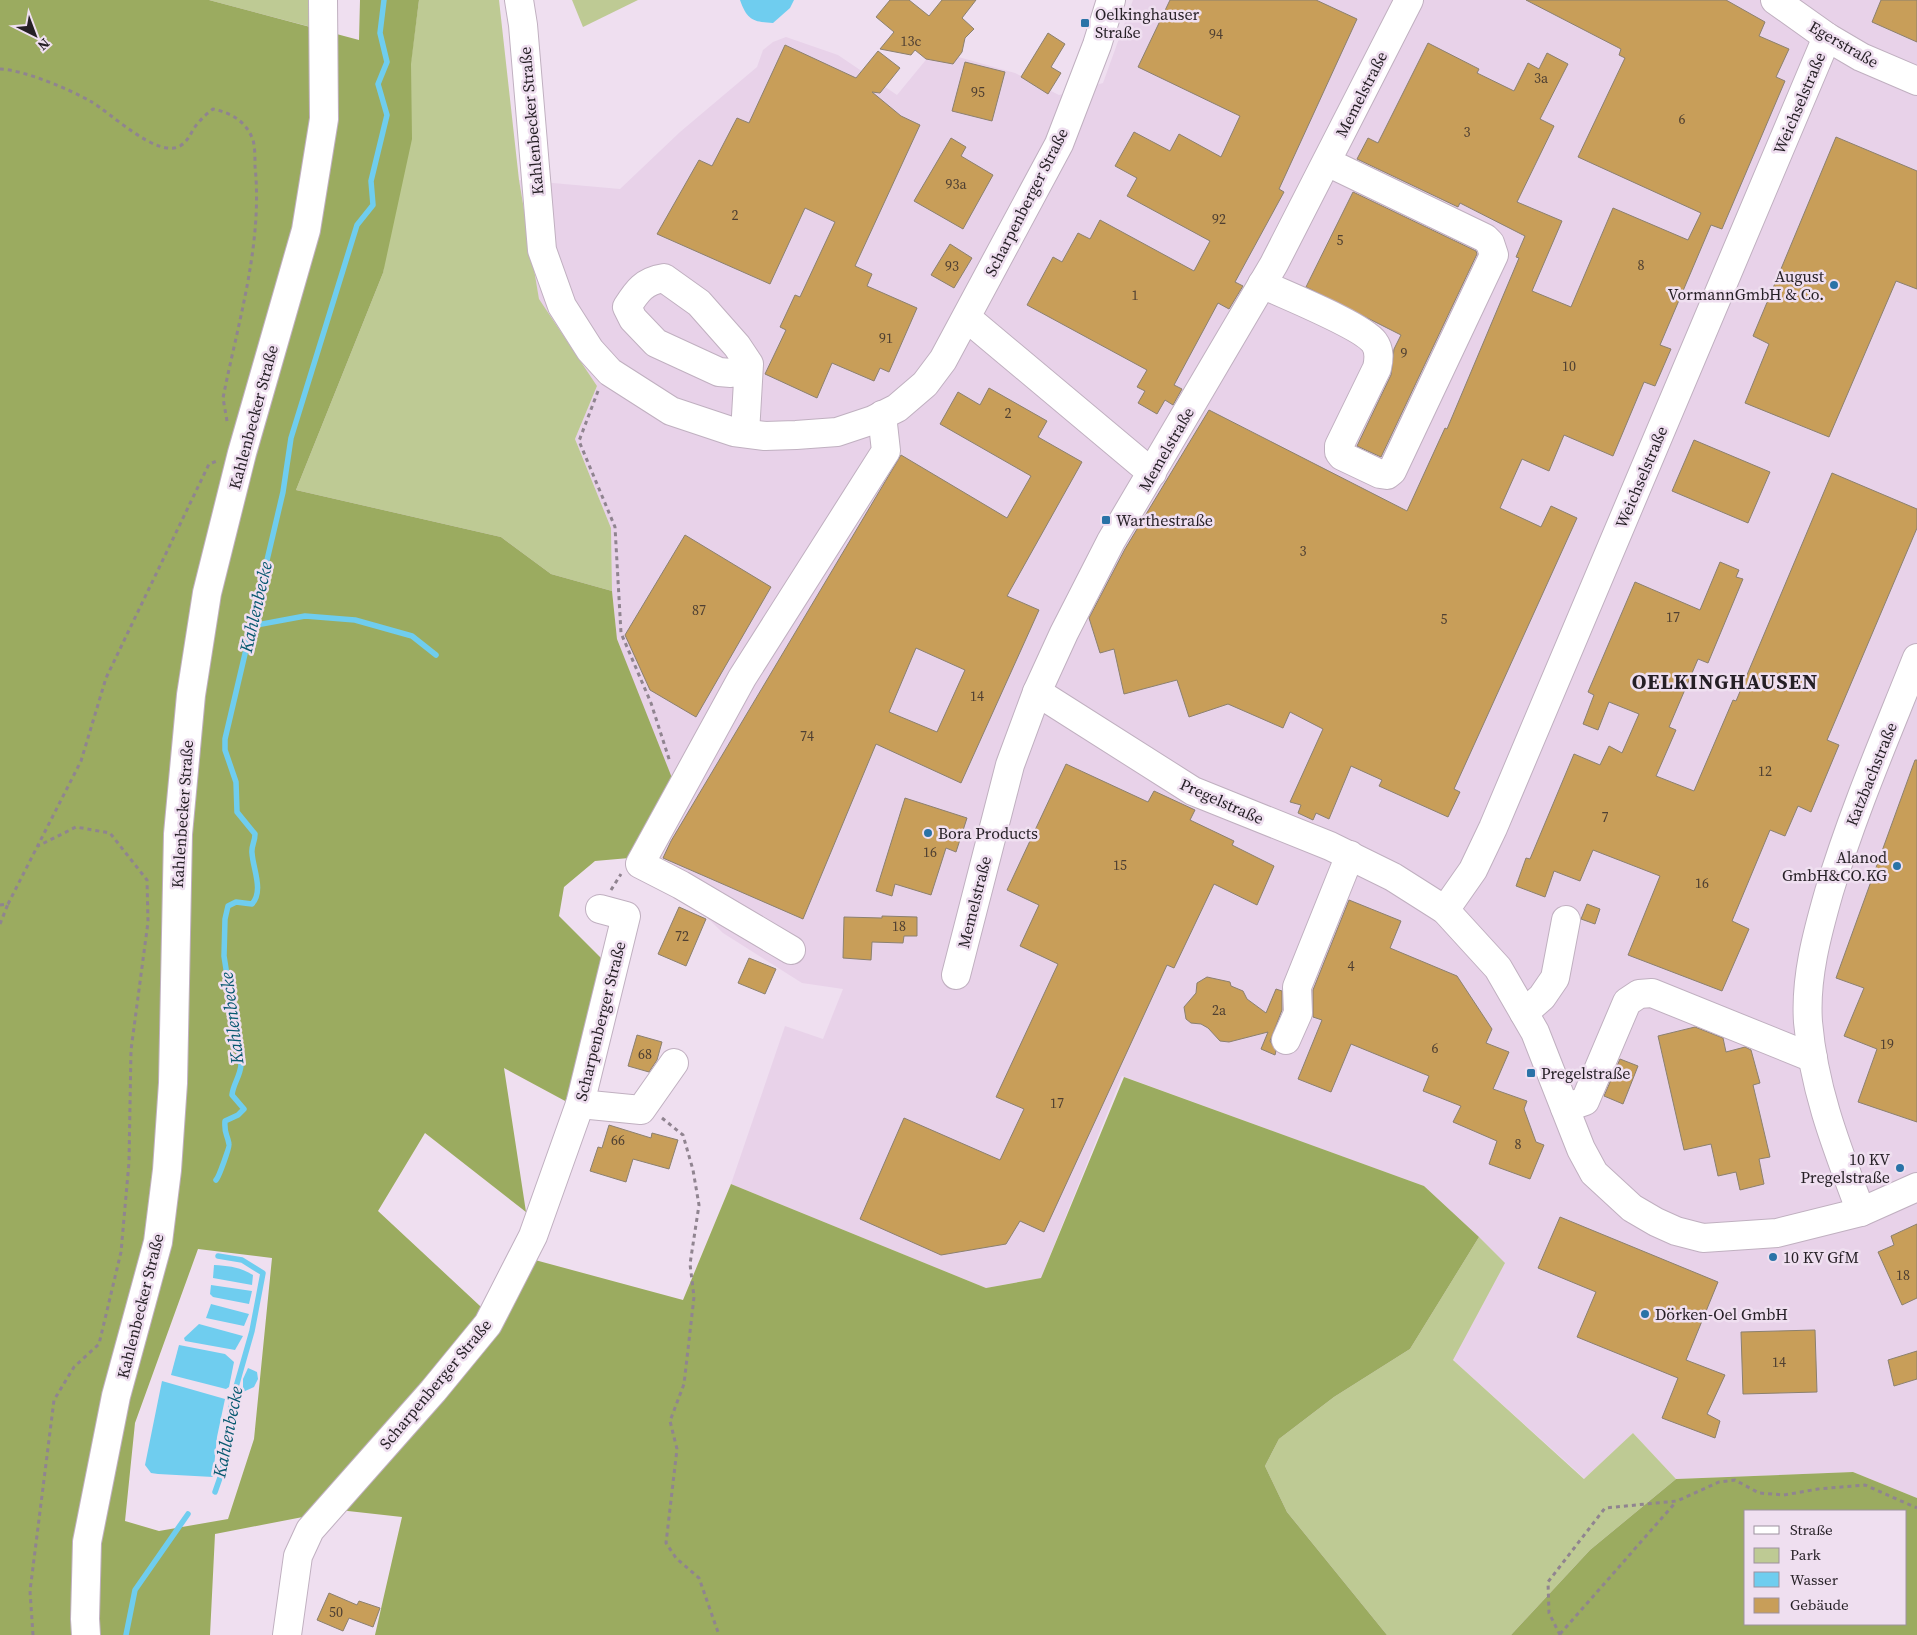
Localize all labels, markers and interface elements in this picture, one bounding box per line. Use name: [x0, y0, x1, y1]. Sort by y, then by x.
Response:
place label: Oelkinghauser Straße: [1095, 3, 1200, 43]
north arrow: [10, 10, 60, 60]
street label: Egerstraße: [1805, 15, 1883, 73]
marker: Oelkinghauser Straße: [1079, 17, 1091, 29]
house number: 94: [1209, 24, 1223, 44]
house number: 13c: [901, 31, 922, 51]
text: N: [33, 34, 54, 56]
street label: Kahlenbecker Straße: [514, 46, 548, 196]
street label: Memelstraße: [1330, 47, 1392, 141]
street label: Weichselstraße: [1768, 49, 1830, 157]
house number: 3a: [1534, 68, 1549, 88]
house number: 95: [971, 82, 985, 102]
house number: 6: [1679, 109, 1686, 129]
house number: 3: [1464, 122, 1471, 142]
street label: Scharpenberger Straße: [979, 124, 1073, 280]
house number: 93a: [945, 174, 967, 194]
house number: 2: [732, 205, 739, 225]
house number: 92: [1212, 209, 1226, 229]
house number: 5: [1337, 230, 1344, 250]
house number: 8: [1638, 255, 1645, 275]
house number: 93: [945, 256, 959, 276]
place label: August VormannGmbH & Co.: [1668, 265, 1825, 305]
marker: August VormannGmbH & Co.: [1828, 279, 1840, 291]
house number: 1: [1132, 285, 1139, 305]
house number: 91: [879, 328, 893, 348]
street label: Kahlenbecker Straße: [223, 342, 283, 492]
house number: 9: [1401, 343, 1408, 363]
house number: 10: [1562, 356, 1576, 376]
house number: 2: [1005, 403, 1012, 423]
street label: Memelstraße: [1133, 403, 1199, 495]
street label: Weichselstraße: [1610, 423, 1672, 531]
place label: Warthestraße: [1116, 509, 1213, 531]
marker: Warthestraße: [1100, 514, 1112, 526]
house number: 3: [1300, 541, 1307, 561]
water label: Kahlenbecke: [233, 558, 278, 656]
house number: 87: [692, 600, 706, 620]
house number: 17: [1666, 607, 1680, 627]
house number: 5: [1441, 609, 1448, 629]
district label: OELKINGHAUSEN: [1632, 667, 1818, 696]
house number: 14: [970, 686, 984, 706]
street label: Katzbachstraße: [1840, 719, 1902, 829]
house number: 74: [800, 726, 814, 746]
street label: Kahlenbecker Straße: [166, 739, 198, 889]
house number: 12: [1758, 761, 1772, 781]
street label: Pregelstraße: [1177, 773, 1267, 829]
house number: 7: [1602, 807, 1609, 827]
place label: Bora Products: [938, 822, 1038, 844]
marker: Bora Products: [922, 827, 934, 839]
house number: 16: [923, 842, 937, 862]
place label: Alanod GmbH&CO.KG: [1782, 846, 1887, 886]
street label: Memelstraße: [952, 854, 996, 950]
house number: 15: [1113, 855, 1127, 875]
marker: Alanod GmbH&CO.KG: [1891, 860, 1903, 872]
house number: 16: [1695, 873, 1709, 893]
house number: 18: [892, 916, 906, 936]
house number: 72: [675, 926, 689, 946]
street label: Scharpenberger Straße: [570, 939, 630, 1103]
house number: 4: [1348, 956, 1355, 976]
water label: Kahlenbecke: [213, 970, 250, 1066]
house number: 2a: [1212, 1000, 1227, 1020]
house number: 19: [1880, 1034, 1894, 1054]
house number: 6: [1432, 1038, 1439, 1058]
house number: 68: [638, 1044, 652, 1064]
place label: Pregelstraße: [1541, 1062, 1630, 1084]
marker: Pregelstraße: [1525, 1067, 1537, 1079]
house number: 17: [1050, 1093, 1064, 1113]
house number: 66: [611, 1130, 625, 1150]
house number: 8: [1515, 1134, 1522, 1154]
place label: 10 KV Pregelstraße: [1801, 1148, 1890, 1188]
marker: 10 KV Pregelstraße: [1894, 1162, 1906, 1174]
street label: Kahlenbecker Straße: [111, 1231, 169, 1381]
place label: 10 KV GfM: [1783, 1246, 1859, 1268]
marker: 10 KV GfM: [1767, 1251, 1779, 1263]
house number: 18: [1896, 1265, 1910, 1285]
place label: Dörken-Oel GmbH: [1655, 1303, 1788, 1325]
marker: Dörken-Oel GmbH: [1639, 1308, 1651, 1320]
street label: Scharpenberger Straße: [374, 1314, 496, 1454]
house number: 14: [1772, 1352, 1786, 1372]
water label: Kahlenbecke: [206, 1383, 249, 1481]
legend: [1744, 1510, 1907, 1625]
text: Straße: [1790, 1519, 1833, 1540]
text: Park: [1790, 1544, 1822, 1565]
text: Wasser: [1790, 1569, 1839, 1590]
text: Gebäude: [1790, 1594, 1849, 1615]
house number: 50: [329, 1602, 343, 1622]

